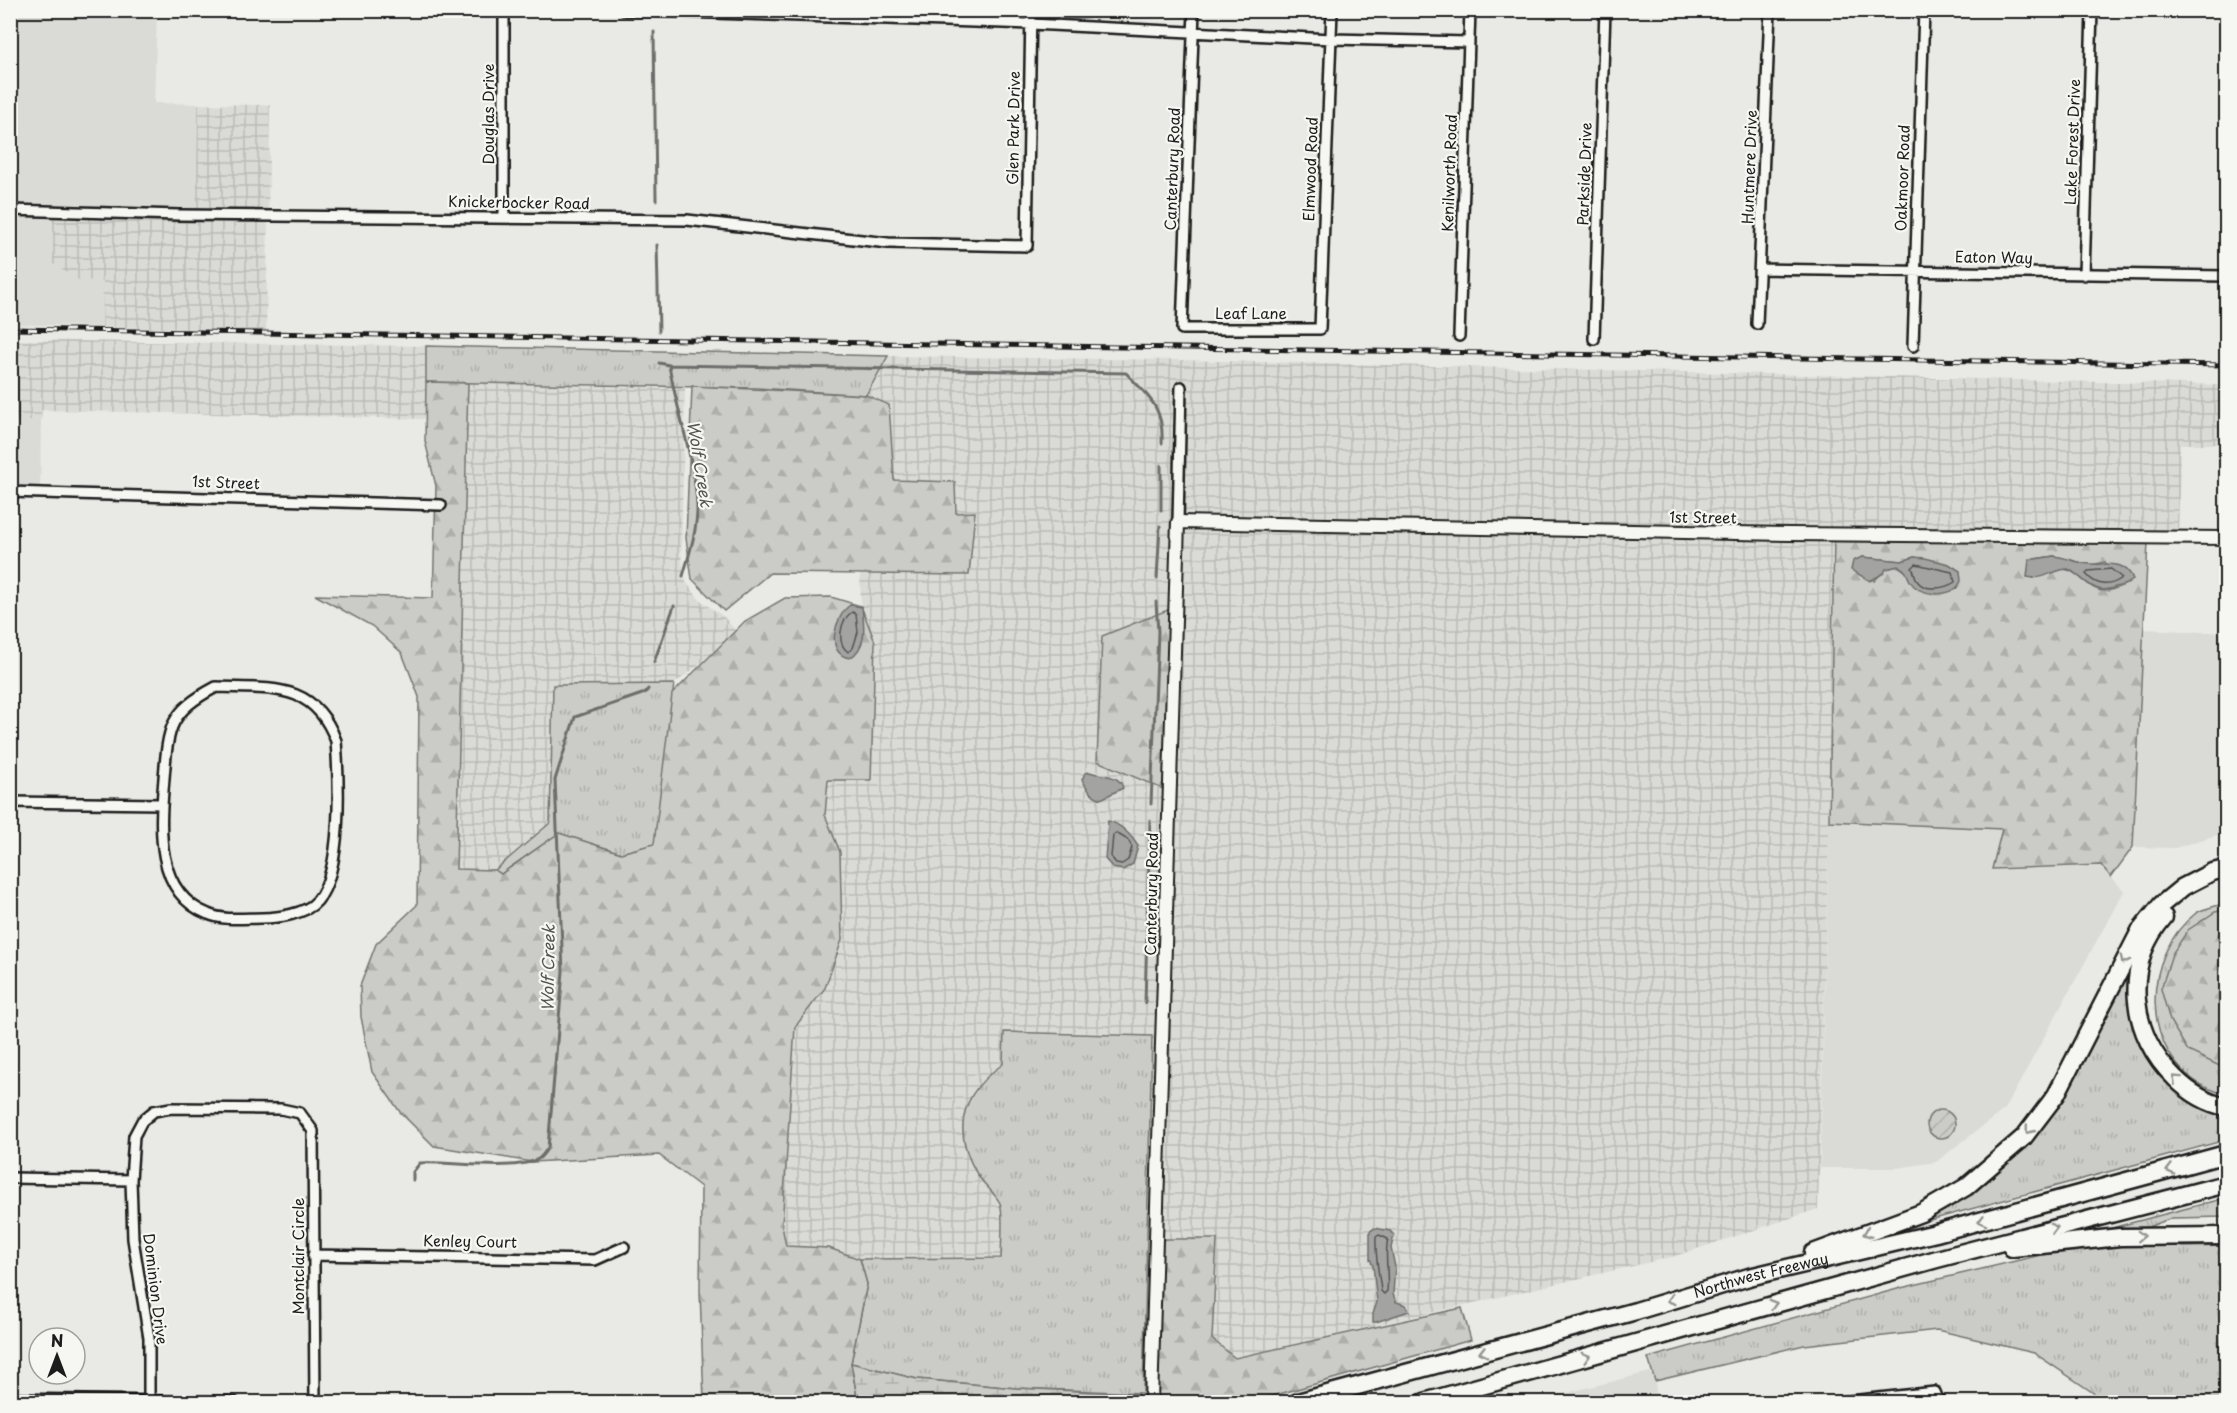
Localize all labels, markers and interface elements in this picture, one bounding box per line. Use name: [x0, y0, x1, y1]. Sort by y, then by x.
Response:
street label: Douglas Drive: [476, 63, 499, 165]
street label: Glen Park Drive: [1000, 71, 1025, 185]
street label: Lake Forest Drive: [2058, 78, 2085, 206]
street label: Canterbury Road: [1158, 107, 1185, 231]
street label: Huntmere Drive: [1735, 109, 1762, 224]
street label: Kenilworth Road: [1435, 114, 1462, 232]
street label: Elmwood Road: [1296, 116, 1323, 222]
street label: Parkside Drive: [1570, 122, 1597, 226]
street label: Oakmoor Road: [1888, 124, 1915, 232]
street label: Knickerbocker Road: [448, 189, 590, 214]
street label: Eaton Way: [1955, 244, 2033, 269]
street label: Leaf Lane: [1215, 301, 1287, 324]
water label: Wolf Creek: [682, 419, 720, 510]
street label: 1st Street: [192, 469, 260, 494]
street label: 1st Street: [1669, 504, 1737, 529]
street label: Canterbury Road: [1138, 832, 1163, 956]
water label: Wolf Creek: [534, 923, 560, 1012]
one-way arrow: [2120, 954, 2131, 964]
one-way arrow: [2172, 1075, 2183, 1086]
one-way arrow: [2026, 1123, 2037, 1134]
one-way arrow: [2165, 1162, 2175, 1175]
street label: Montclair Circle: [286, 1198, 309, 1315]
one-way arrow: [1977, 1213, 1987, 1226]
one-way arrow: [2049, 1223, 2059, 1236]
one-way arrow: [1862, 1225, 1873, 1238]
street label: Kenley Court: [423, 1228, 517, 1253]
one-way arrow: [2136, 1229, 2145, 1242]
street label: Dominion Drive: [138, 1232, 175, 1346]
street label: Northwest Freeway: [1690, 1246, 1830, 1303]
one-way arrow: [1666, 1293, 1677, 1305]
one-way arrow: [1768, 1299, 1778, 1312]
north arrow: [27, 1326, 87, 1386]
text: N: [51, 1328, 63, 1352]
one-way arrow: [1478, 1345, 1489, 1357]
one-way arrow: [1580, 1352, 1590, 1364]

